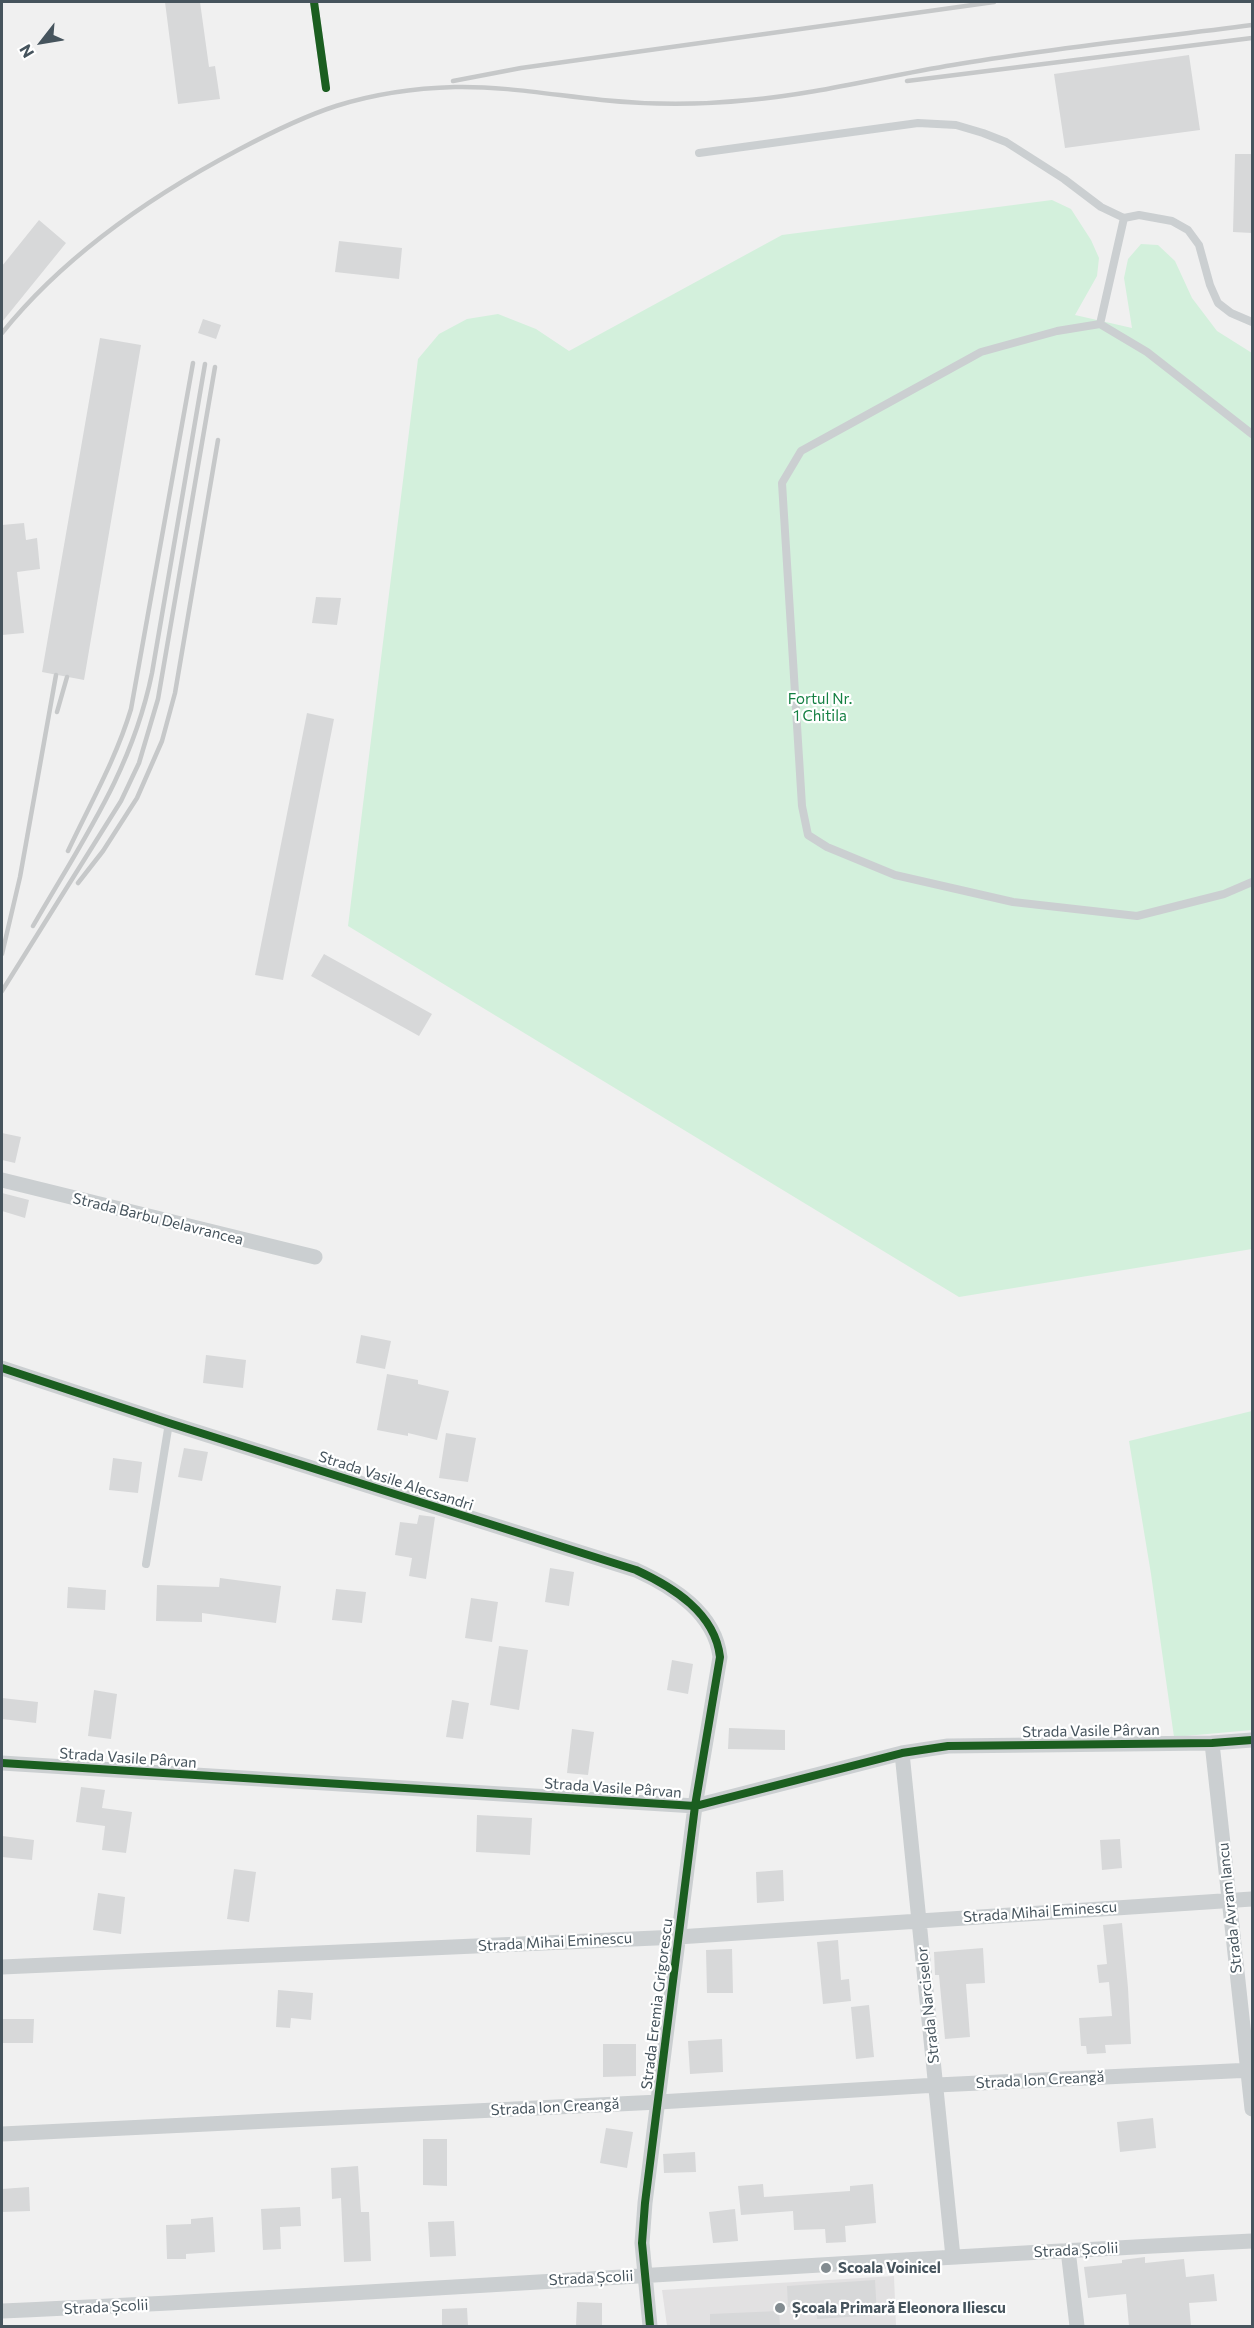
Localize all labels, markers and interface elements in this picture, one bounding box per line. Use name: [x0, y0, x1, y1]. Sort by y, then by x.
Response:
north arrow: [12, 12, 72, 72]
text: N: [15, 41, 37, 62]
park label: Fortul Nr. 1 Chitila: [788, 690, 852, 725]
street label: Strada Barbu Delavrancea: [71, 1189, 245, 1249]
street label: Strada Vasile Alecsandri: [316, 1447, 476, 1515]
street label: Strada Vasile Pârvan: [1022, 1721, 1160, 1741]
street label: Strada Vasile Pârvan: [59, 1744, 197, 1772]
street label: Strada Vasile Pârvan: [544, 1774, 682, 1802]
street label: Strada Avram Iancu: [1214, 1842, 1246, 1974]
street label: Strada Mihai Eminescu: [962, 1898, 1118, 1926]
street label: Strada Eremia Grigorescu: [638, 1917, 676, 2091]
street label: Strada Mihai Eminescu: [478, 1929, 632, 1955]
street label: Strada Narciselor: [913, 1946, 943, 2064]
street label: Strada Ion Creangă: [975, 2068, 1105, 2092]
street label: Strada Ion Creangă: [490, 2095, 620, 2119]
street label: Strada Școlii: [1033, 2239, 1119, 2261]
place label: Scoala Voinicel: [838, 2259, 941, 2277]
marker: Scoala Voinicel: [819, 2261, 833, 2275]
street label: Strada Școlii: [548, 2267, 634, 2289]
street label: Strada Școlii: [63, 2296, 149, 2318]
place label: Școala Primară Eleonora Iliescu: [792, 2299, 1006, 2317]
marker: Școala Primară Eleonora Iliescu: [773, 2301, 787, 2315]

